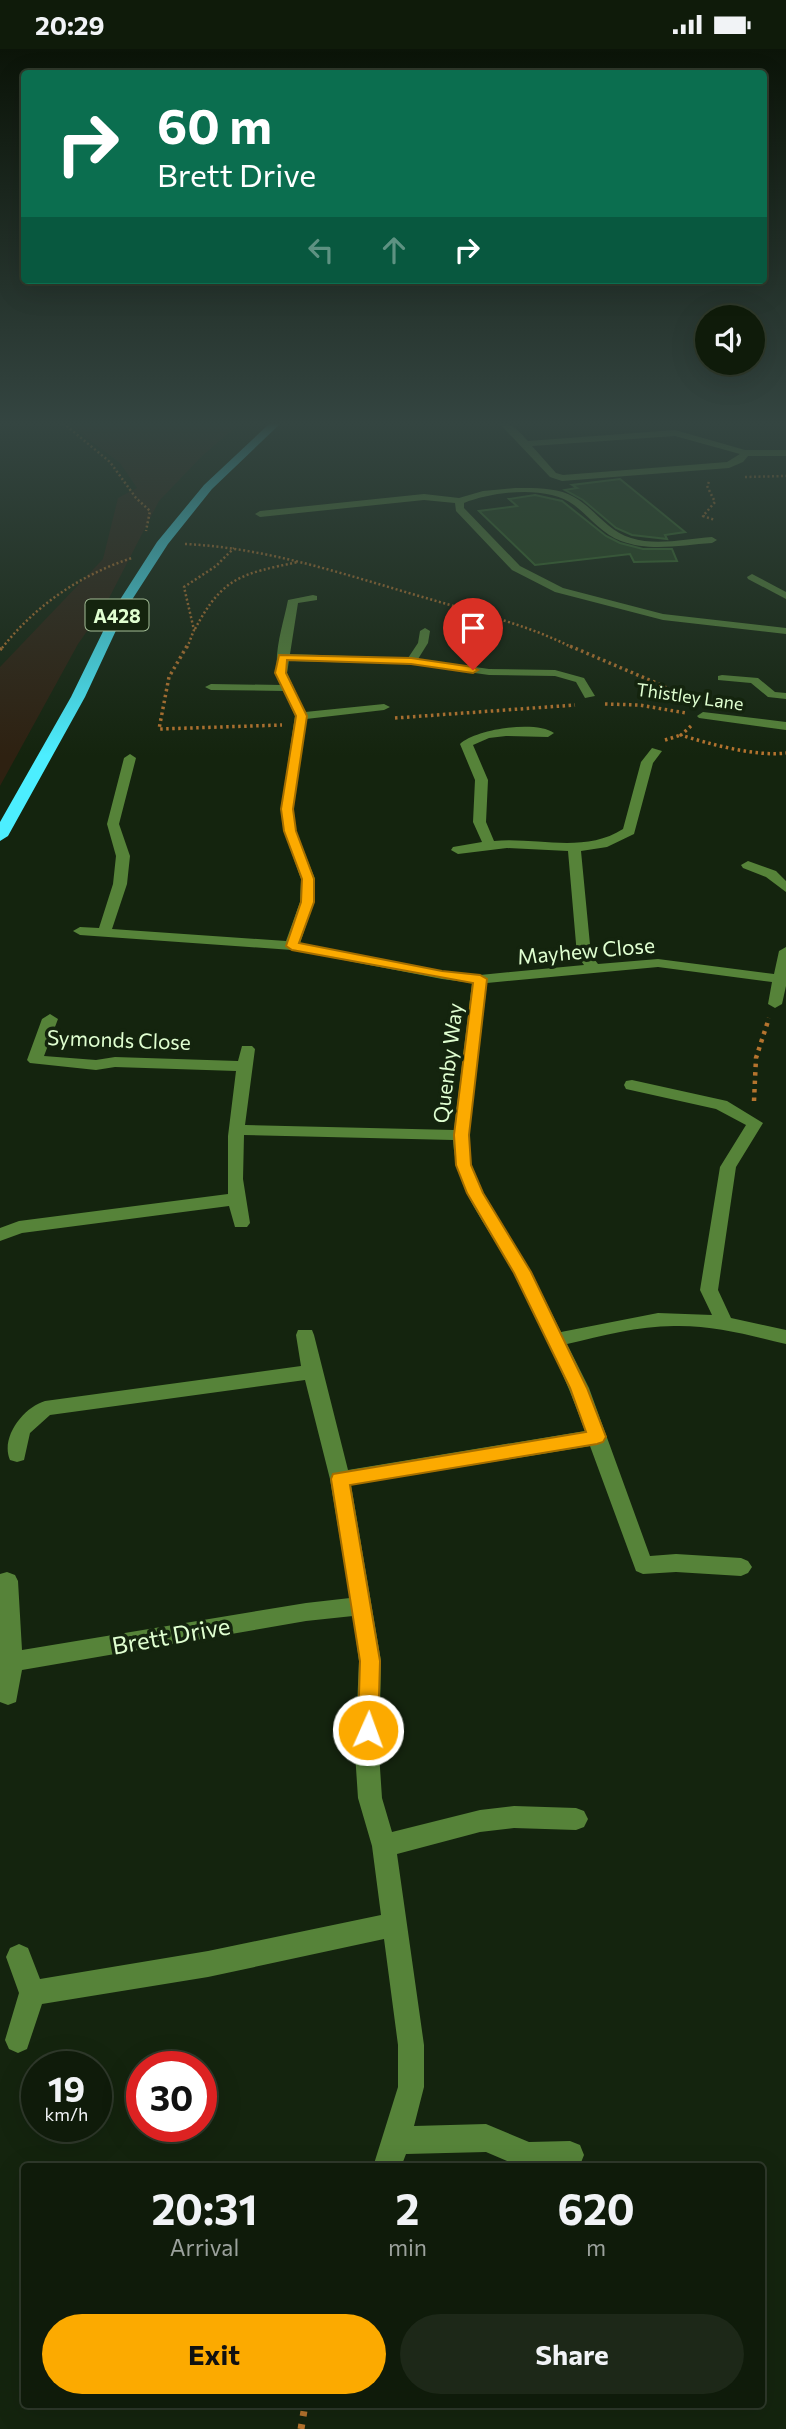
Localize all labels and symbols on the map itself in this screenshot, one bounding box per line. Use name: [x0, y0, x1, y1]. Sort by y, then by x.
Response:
pin: [443, 598, 503, 670]
road number: A428: [86, 600, 148, 631]
street label: Thistley Lane: [635, 678, 745, 714]
street label: Mayhew Close: [516, 932, 656, 968]
street label: Quenby Way: [427, 1001, 467, 1125]
street label: Symonds Close: [47, 1024, 191, 1054]
street label: Brett Drive: [110, 1610, 232, 1660]
position arrow: [331, 1693, 405, 1767]
speed limit sign: 30: [126, 2051, 217, 2142]

